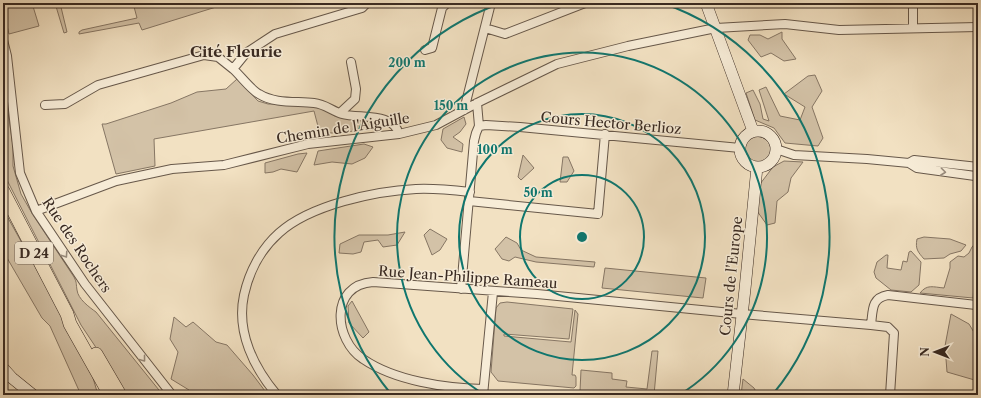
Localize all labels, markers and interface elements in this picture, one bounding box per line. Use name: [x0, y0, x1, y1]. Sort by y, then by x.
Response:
district label: Cité Fleurie: [190, 42, 282, 61]
text: 200 m: [388, 55, 426, 70]
text: 150 m: [434, 98, 468, 113]
street label: Cours Hector Berlioz: [540, 108, 682, 138]
street label: Chemin de l'Aiguille: [275, 109, 411, 147]
text: 100 m: [477, 142, 513, 157]
one-way arrow: [940, 167, 946, 176]
text: 50 m: [523, 185, 553, 200]
street label: Rue des Rochers: [38, 194, 116, 296]
street label: Cours de l'Europe: [716, 215, 746, 337]
centre of rings: [575, 230, 589, 244]
road number: D 24: [15, 242, 53, 264]
one-way arrow: [60, 251, 68, 258]
street label: Rue Jean-Philippe Rameau: [378, 262, 559, 292]
north arrow: [915, 332, 955, 372]
text: N: [918, 347, 932, 357]
one-way arrow: [139, 354, 146, 361]

